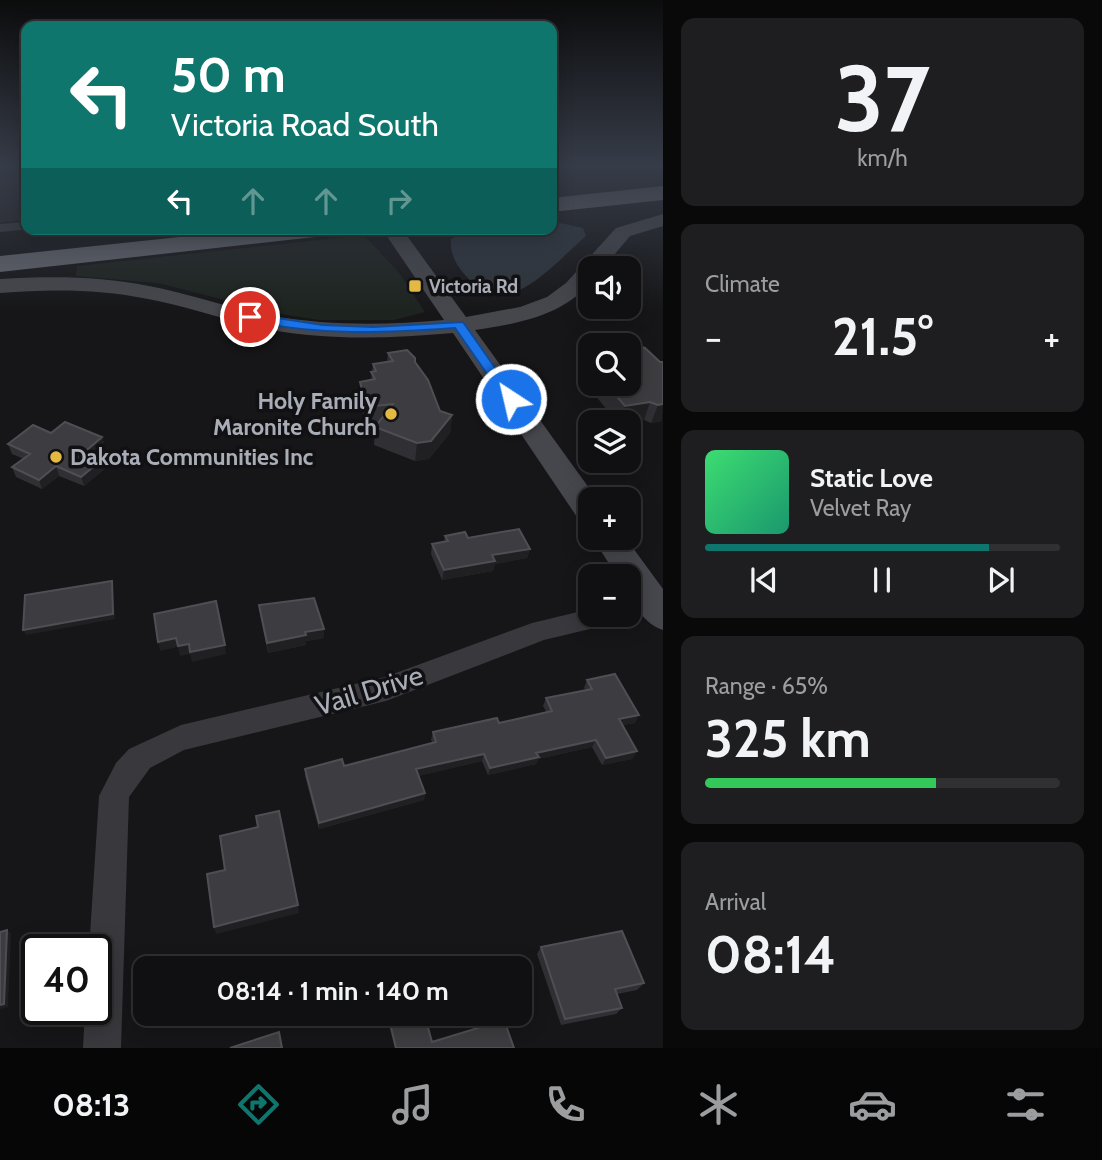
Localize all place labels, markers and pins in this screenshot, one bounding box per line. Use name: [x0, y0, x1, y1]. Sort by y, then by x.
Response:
place label: Victoria Rd: [429, 275, 518, 298]
marker: Victoria Rd: [407, 278, 423, 294]
pin: [220, 287, 280, 347]
place label: Holy Family Maronite Church: [213, 387, 378, 441]
marker: Holy Family Maronite Church: [383, 406, 399, 422]
place label: Dakota Communities Inc: [70, 443, 313, 471]
marker: Dakota Communities Inc: [48, 449, 64, 465]

